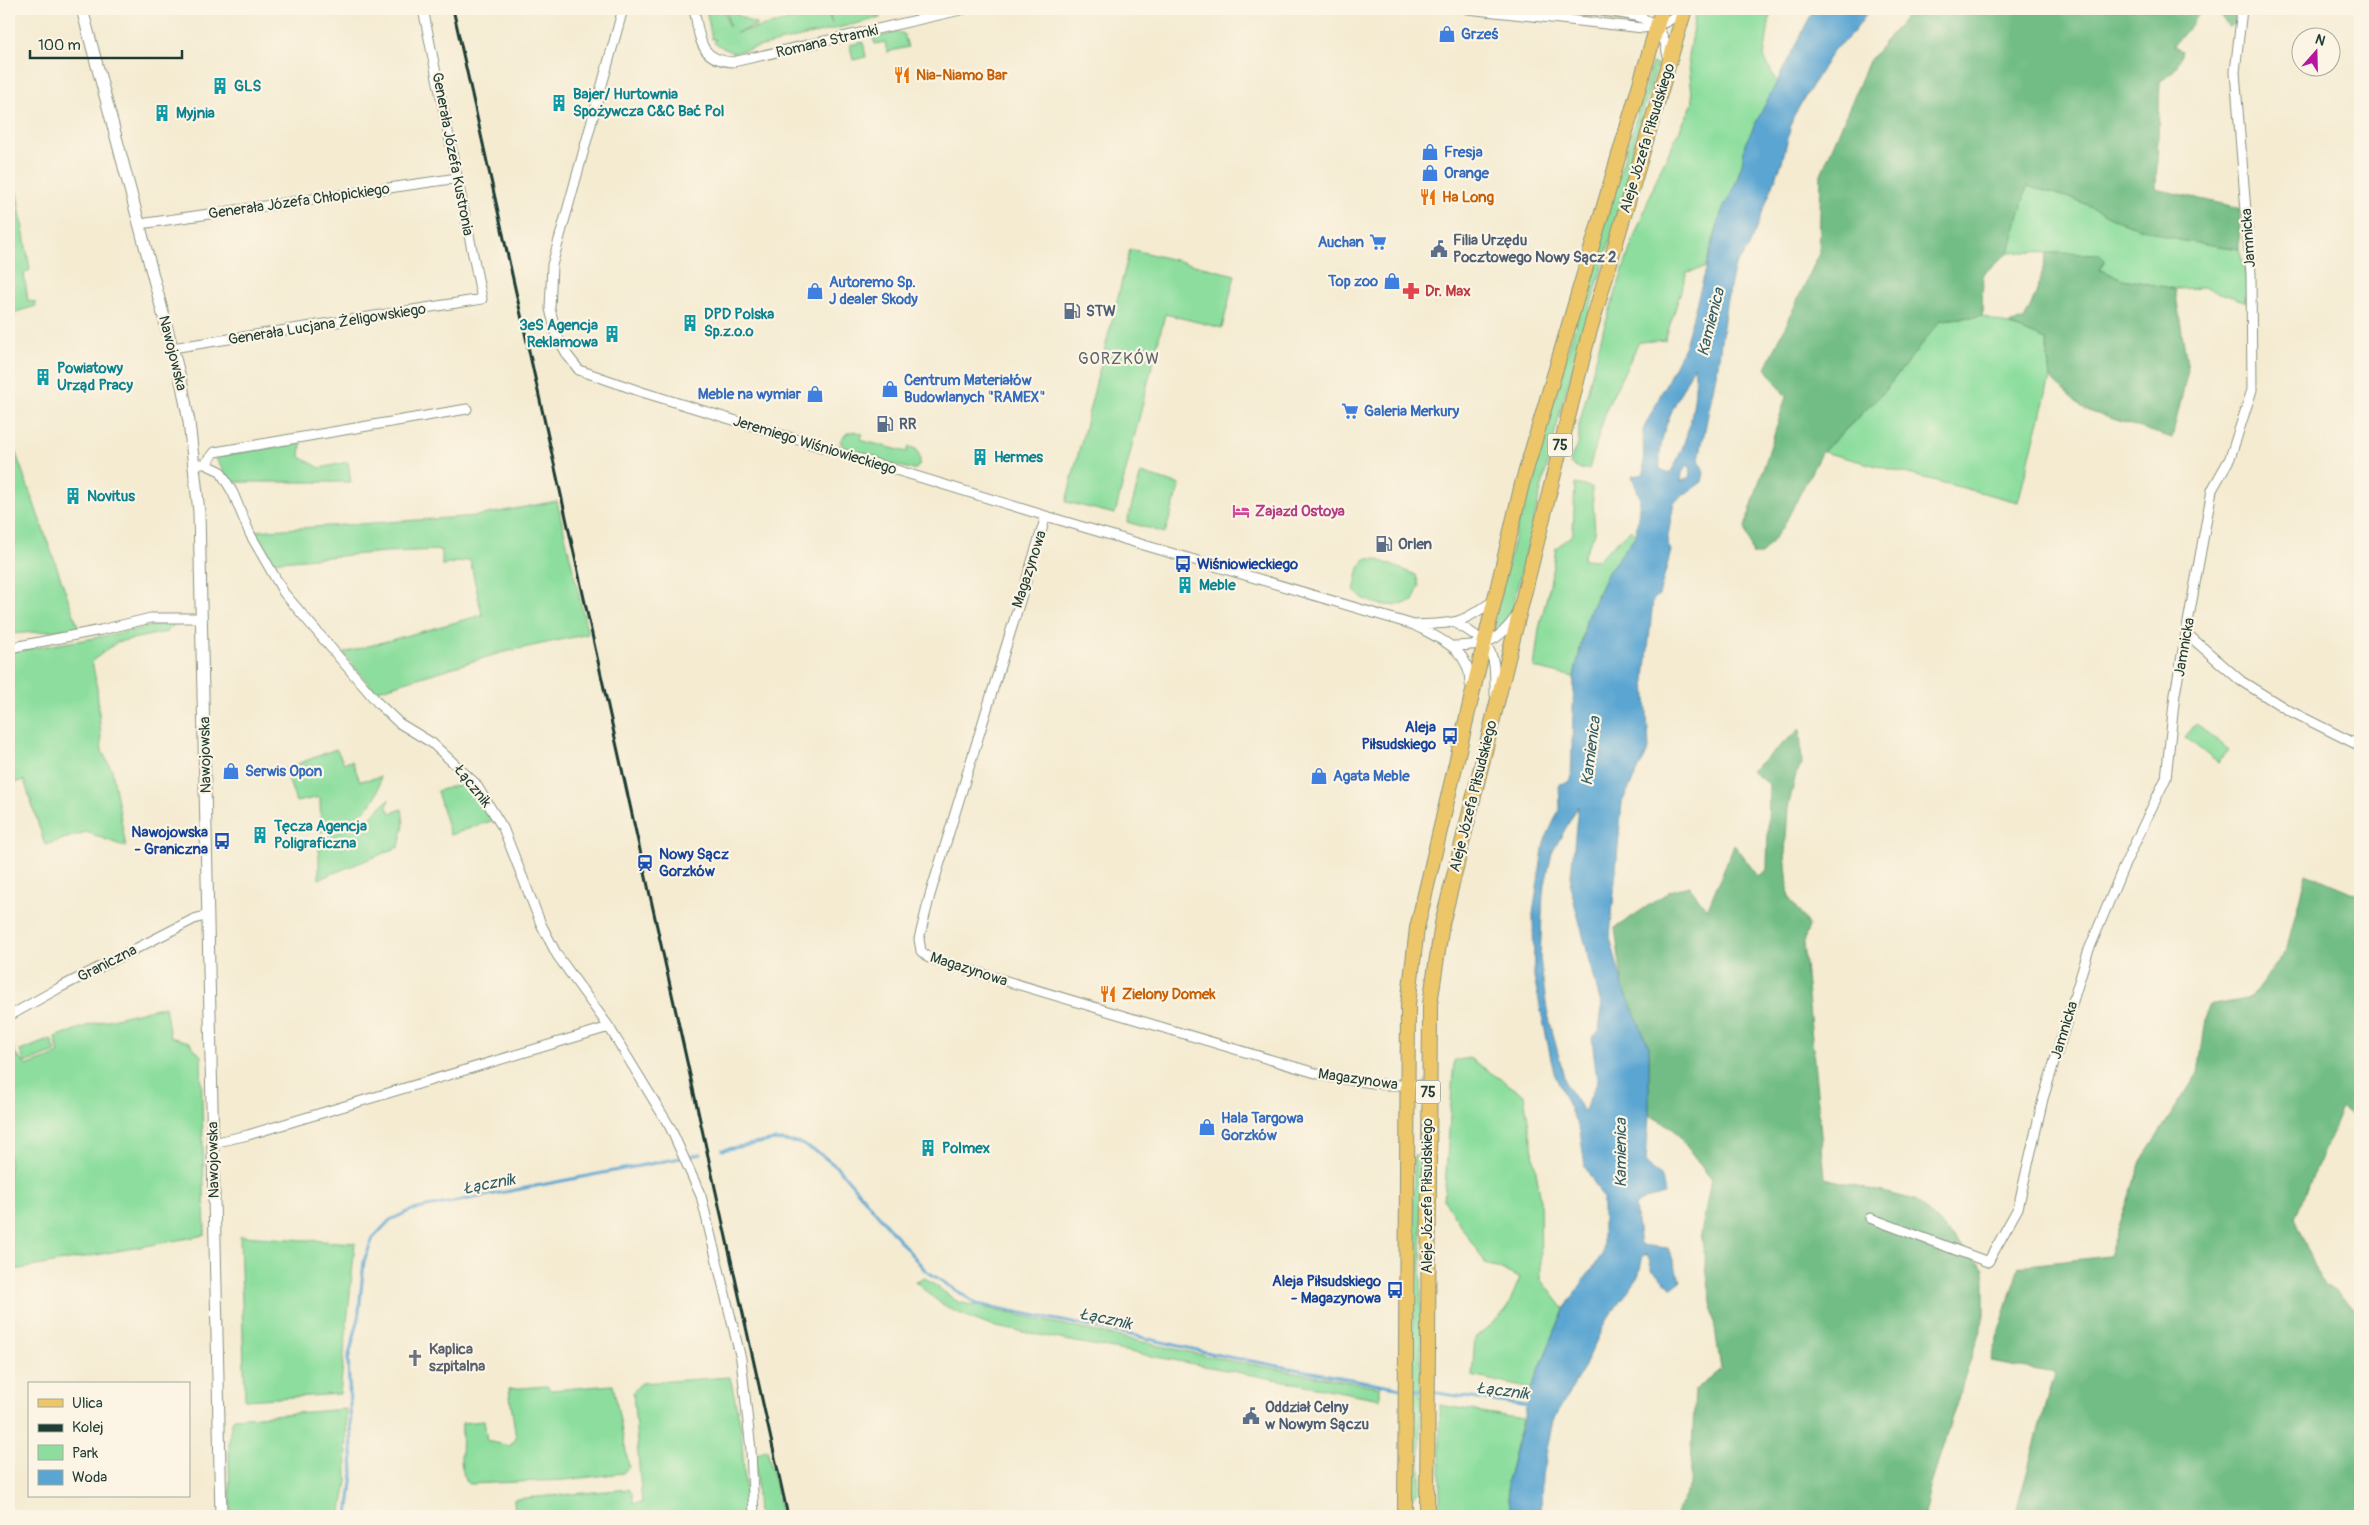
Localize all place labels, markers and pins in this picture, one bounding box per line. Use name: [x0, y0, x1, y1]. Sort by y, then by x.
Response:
shop icon: Grześ: [1437, 24, 1457, 44]
place label: Grześ: [1461, 25, 1499, 44]
restaurant icon: Nia-Niamo Bar: [892, 65, 912, 85]
place label: Nia-Niamo Bar: [916, 66, 1008, 85]
building icon: GLS: [210, 76, 230, 96]
place label: GLS: [234, 77, 261, 96]
place label: Bajer/ Hurtownia Spożywcza C&C Bać Pol: [573, 85, 724, 121]
building icon: Bajer/ Hurtownia Spożywcza C&C Bać Pol: [549, 93, 569, 113]
building icon: Myjnia: [152, 103, 172, 123]
place label: Myjnia: [176, 104, 215, 123]
shop icon: Fresja: [1420, 142, 1440, 162]
place label: Fresja: [1444, 143, 1483, 162]
shop icon: Orange: [1420, 163, 1440, 183]
place label: Orange: [1444, 164, 1489, 183]
restaurant icon: Ha Long: [1418, 187, 1438, 207]
place label: Ha Long: [1442, 188, 1495, 207]
place label: Filia Urzędu Pocztowego Nowy Sącz 2: [1453, 231, 1617, 267]
supermarket icon: Auchan: [1368, 232, 1388, 252]
place label: Auchan: [1318, 233, 1365, 252]
public building icon: Filia Urzędu Pocztowego Nowy Sącz 2: [1429, 239, 1449, 259]
shop icon: Top zoo: [1382, 271, 1402, 291]
place label: Top zoo: [1327, 272, 1378, 291]
place label: Autoremo Sp. J dealer Skody: [829, 273, 918, 309]
shop icon: Autoremo Sp. J dealer Skody: [805, 281, 825, 301]
pharmacy icon: Dr. Max: [1401, 281, 1421, 301]
place label: Dr. Max: [1425, 282, 1471, 301]
fuel station icon: STW: [1062, 301, 1082, 321]
place label: STW: [1086, 302, 1116, 321]
place label: DPD Polska Sp.z.o.o: [704, 305, 774, 341]
building icon: DPD Polska Sp.z.o.o: [680, 313, 700, 333]
place label: 3eS Agencja Reklamowa: [519, 316, 598, 352]
building icon: 3eS Agencja Reklamowa: [602, 324, 622, 344]
place label: Powiatowy Urząd Pracy: [57, 359, 133, 395]
building icon: Powiatowy Urząd Pracy: [33, 367, 53, 387]
place label: Centrum Materiałów Budowlanych "RAMEX": [904, 371, 1045, 407]
shop icon: Centrum Materiałów Budowlanych "RAMEX": [880, 379, 900, 399]
shop icon: Meble na wymiar: [805, 384, 825, 404]
place label: Meble na wymiar: [698, 385, 802, 404]
supermarket icon: Galeria Merkury: [1340, 401, 1360, 421]
place label: Galeria Merkury: [1364, 402, 1460, 421]
fuel station icon: RR: [875, 414, 895, 434]
place label: RR: [899, 415, 917, 434]
building icon: Hermes: [970, 447, 990, 467]
place label: Hermes: [994, 448, 1043, 467]
building icon: Novitus: [63, 486, 83, 506]
place label: Novitus: [87, 487, 135, 506]
hotel icon: Zajazd Ostoya: [1231, 501, 1251, 521]
place label: Zajazd Ostoya: [1255, 502, 1345, 521]
fuel station icon: Orlen: [1374, 534, 1394, 554]
place label: Orlen: [1398, 535, 1433, 554]
bus stop icon: Wiśniowieckiego: [1173, 554, 1193, 574]
place label: Wiśniowieckiego: [1197, 555, 1298, 574]
building icon: Meble: [1175, 575, 1195, 595]
place label: Meble: [1199, 576, 1236, 595]
place label: Aleja Piłsudskiego: [1361, 718, 1436, 754]
bus stop icon: Aleja Piłsudskiego: [1440, 726, 1460, 746]
shop icon: Serwis Opon: [221, 761, 241, 781]
place label: Serwis Opon: [245, 762, 323, 781]
shop icon: Agata Meble: [1309, 766, 1329, 786]
place label: Agata Meble: [1333, 767, 1410, 786]
place label: Tęcza Agencja Poligraficzna: [273, 817, 367, 853]
place label: Nawojowska - Graniczna: [131, 823, 208, 859]
building icon: Tęcza Agencja Poligraficzna: [250, 825, 270, 845]
bus stop icon: Nawojowska - Graniczna: [212, 831, 232, 851]
place label: Nowy Sącz Gorzków: [659, 845, 729, 881]
station icon: Nowy Sącz Gorzków: [635, 853, 655, 873]
restaurant icon: Zielony Domek: [1098, 984, 1118, 1004]
place label: Zielony Domek: [1122, 985, 1216, 1004]
place label: Hala Targowa Gorzków: [1221, 1109, 1304, 1145]
shop icon: Hala Targowa Gorzków: [1197, 1117, 1217, 1137]
building icon: Polmex: [918, 1138, 938, 1158]
place label: Polmex: [942, 1139, 991, 1158]
place label: Aleja Piłsudskiego - Magazynowa: [1272, 1272, 1381, 1308]
bus stop icon: Aleja Piłsudskiego - Magazynowa: [1385, 1280, 1405, 1300]
place label: Kaplica szpitalna: [429, 1340, 485, 1376]
church icon: Kaplica szpitalna: [405, 1348, 425, 1368]
place label: Oddział Celny w Nowym Sączu: [1265, 1398, 1369, 1434]
public building icon: Oddział Celny w Nowym Sączu: [1241, 1406, 1261, 1426]

